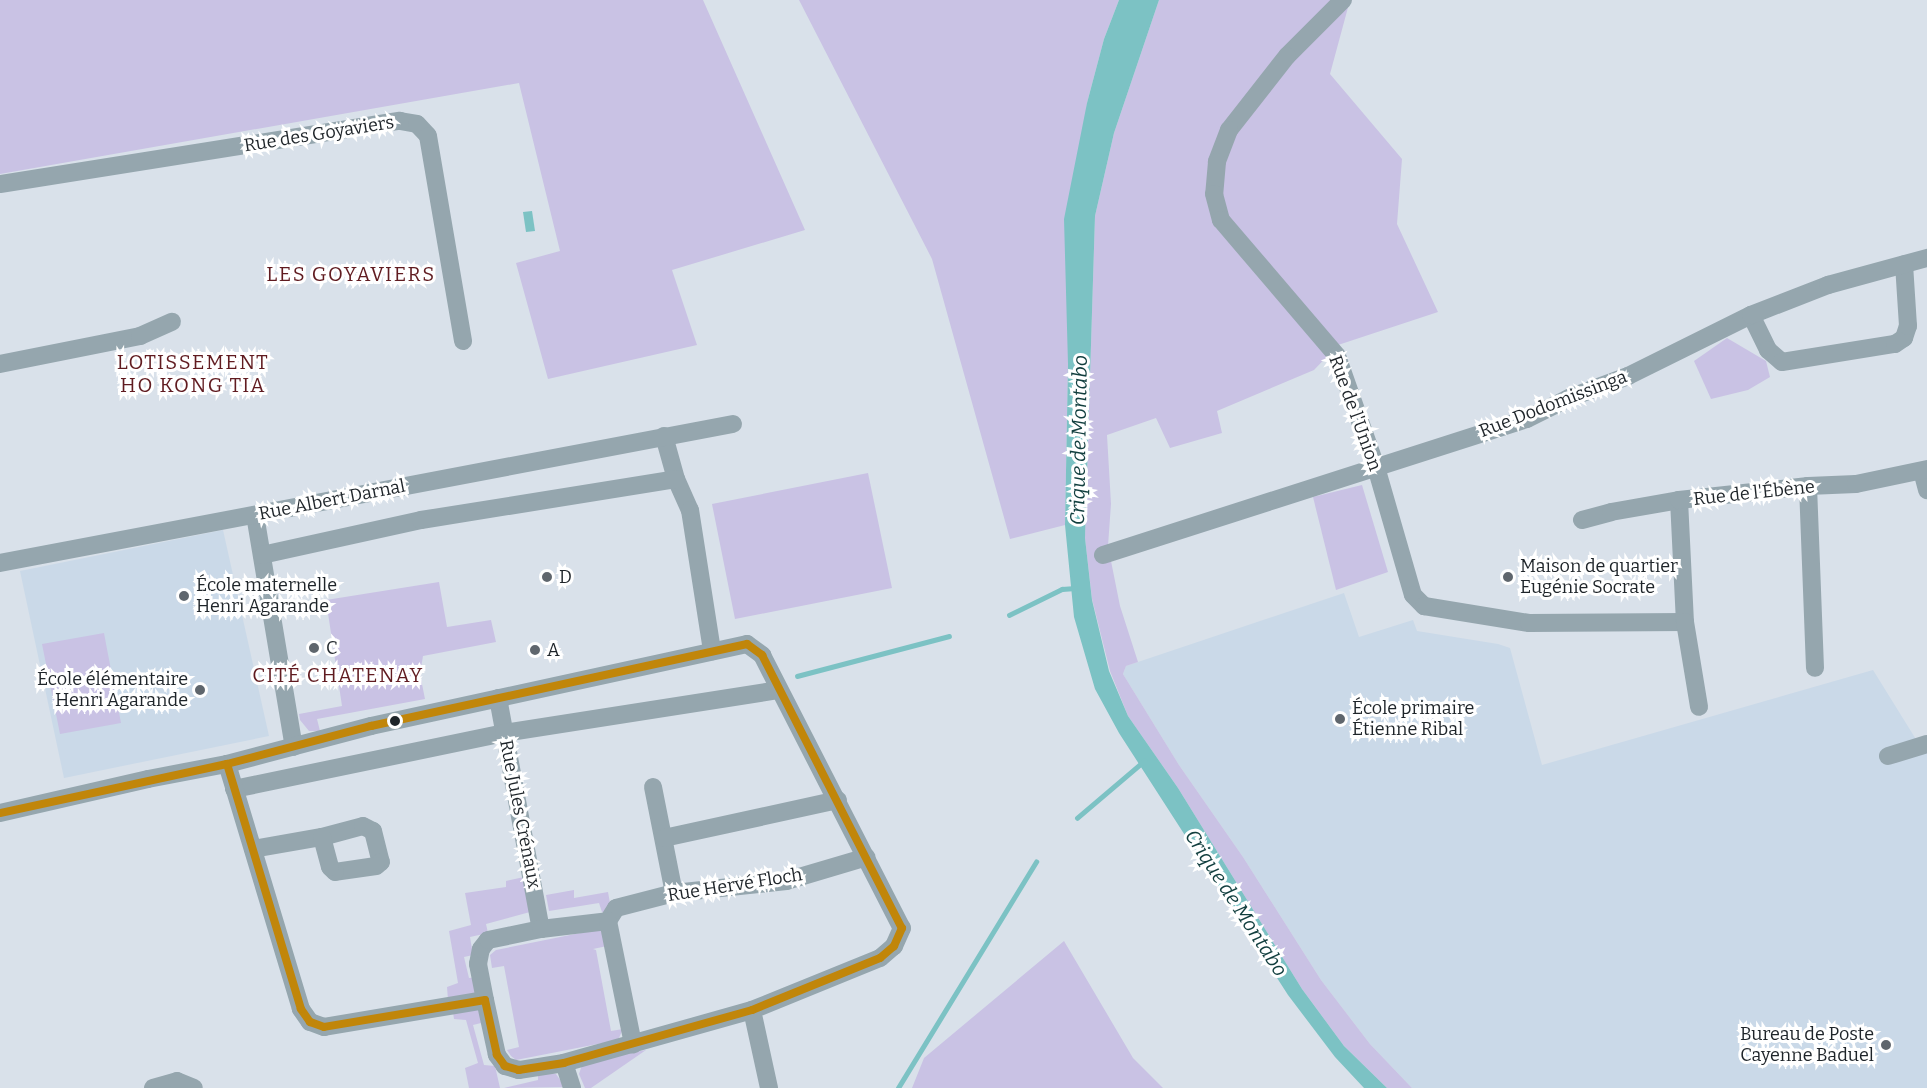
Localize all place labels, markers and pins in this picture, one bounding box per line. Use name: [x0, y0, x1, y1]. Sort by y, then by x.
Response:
place label: Maison de quartier Eugénie Socrate: [1520, 556, 1678, 598]
place label: D: [559, 566, 572, 588]
marker: D: [540, 570, 554, 584]
marker: Maison de quartier Eugénie Socrate: [1501, 570, 1515, 584]
place label: École maternelle Henri Agarande: [196, 575, 337, 618]
marker: École maternelle Henri Agarande: [177, 589, 191, 603]
place label: C: [326, 637, 338, 659]
place label: A: [547, 639, 560, 661]
marker: C: [307, 641, 321, 655]
marker: A: [528, 643, 542, 657]
place label: École élémentaire Henri Agarande: [37, 669, 188, 712]
marker: École élémentaire Henri Agarande: [193, 683, 207, 697]
place label: École primaire Étienne Ribal: [1352, 698, 1474, 740]
marker: École primaire Étienne Ribal: [1333, 712, 1347, 726]
unlabelled marker: [389, 715, 401, 727]
place label: Bureau de Poste Cayenne Baduel: [1740, 1024, 1874, 1066]
marker: Bureau de Poste Cayenne Baduel: [1879, 1038, 1893, 1052]

